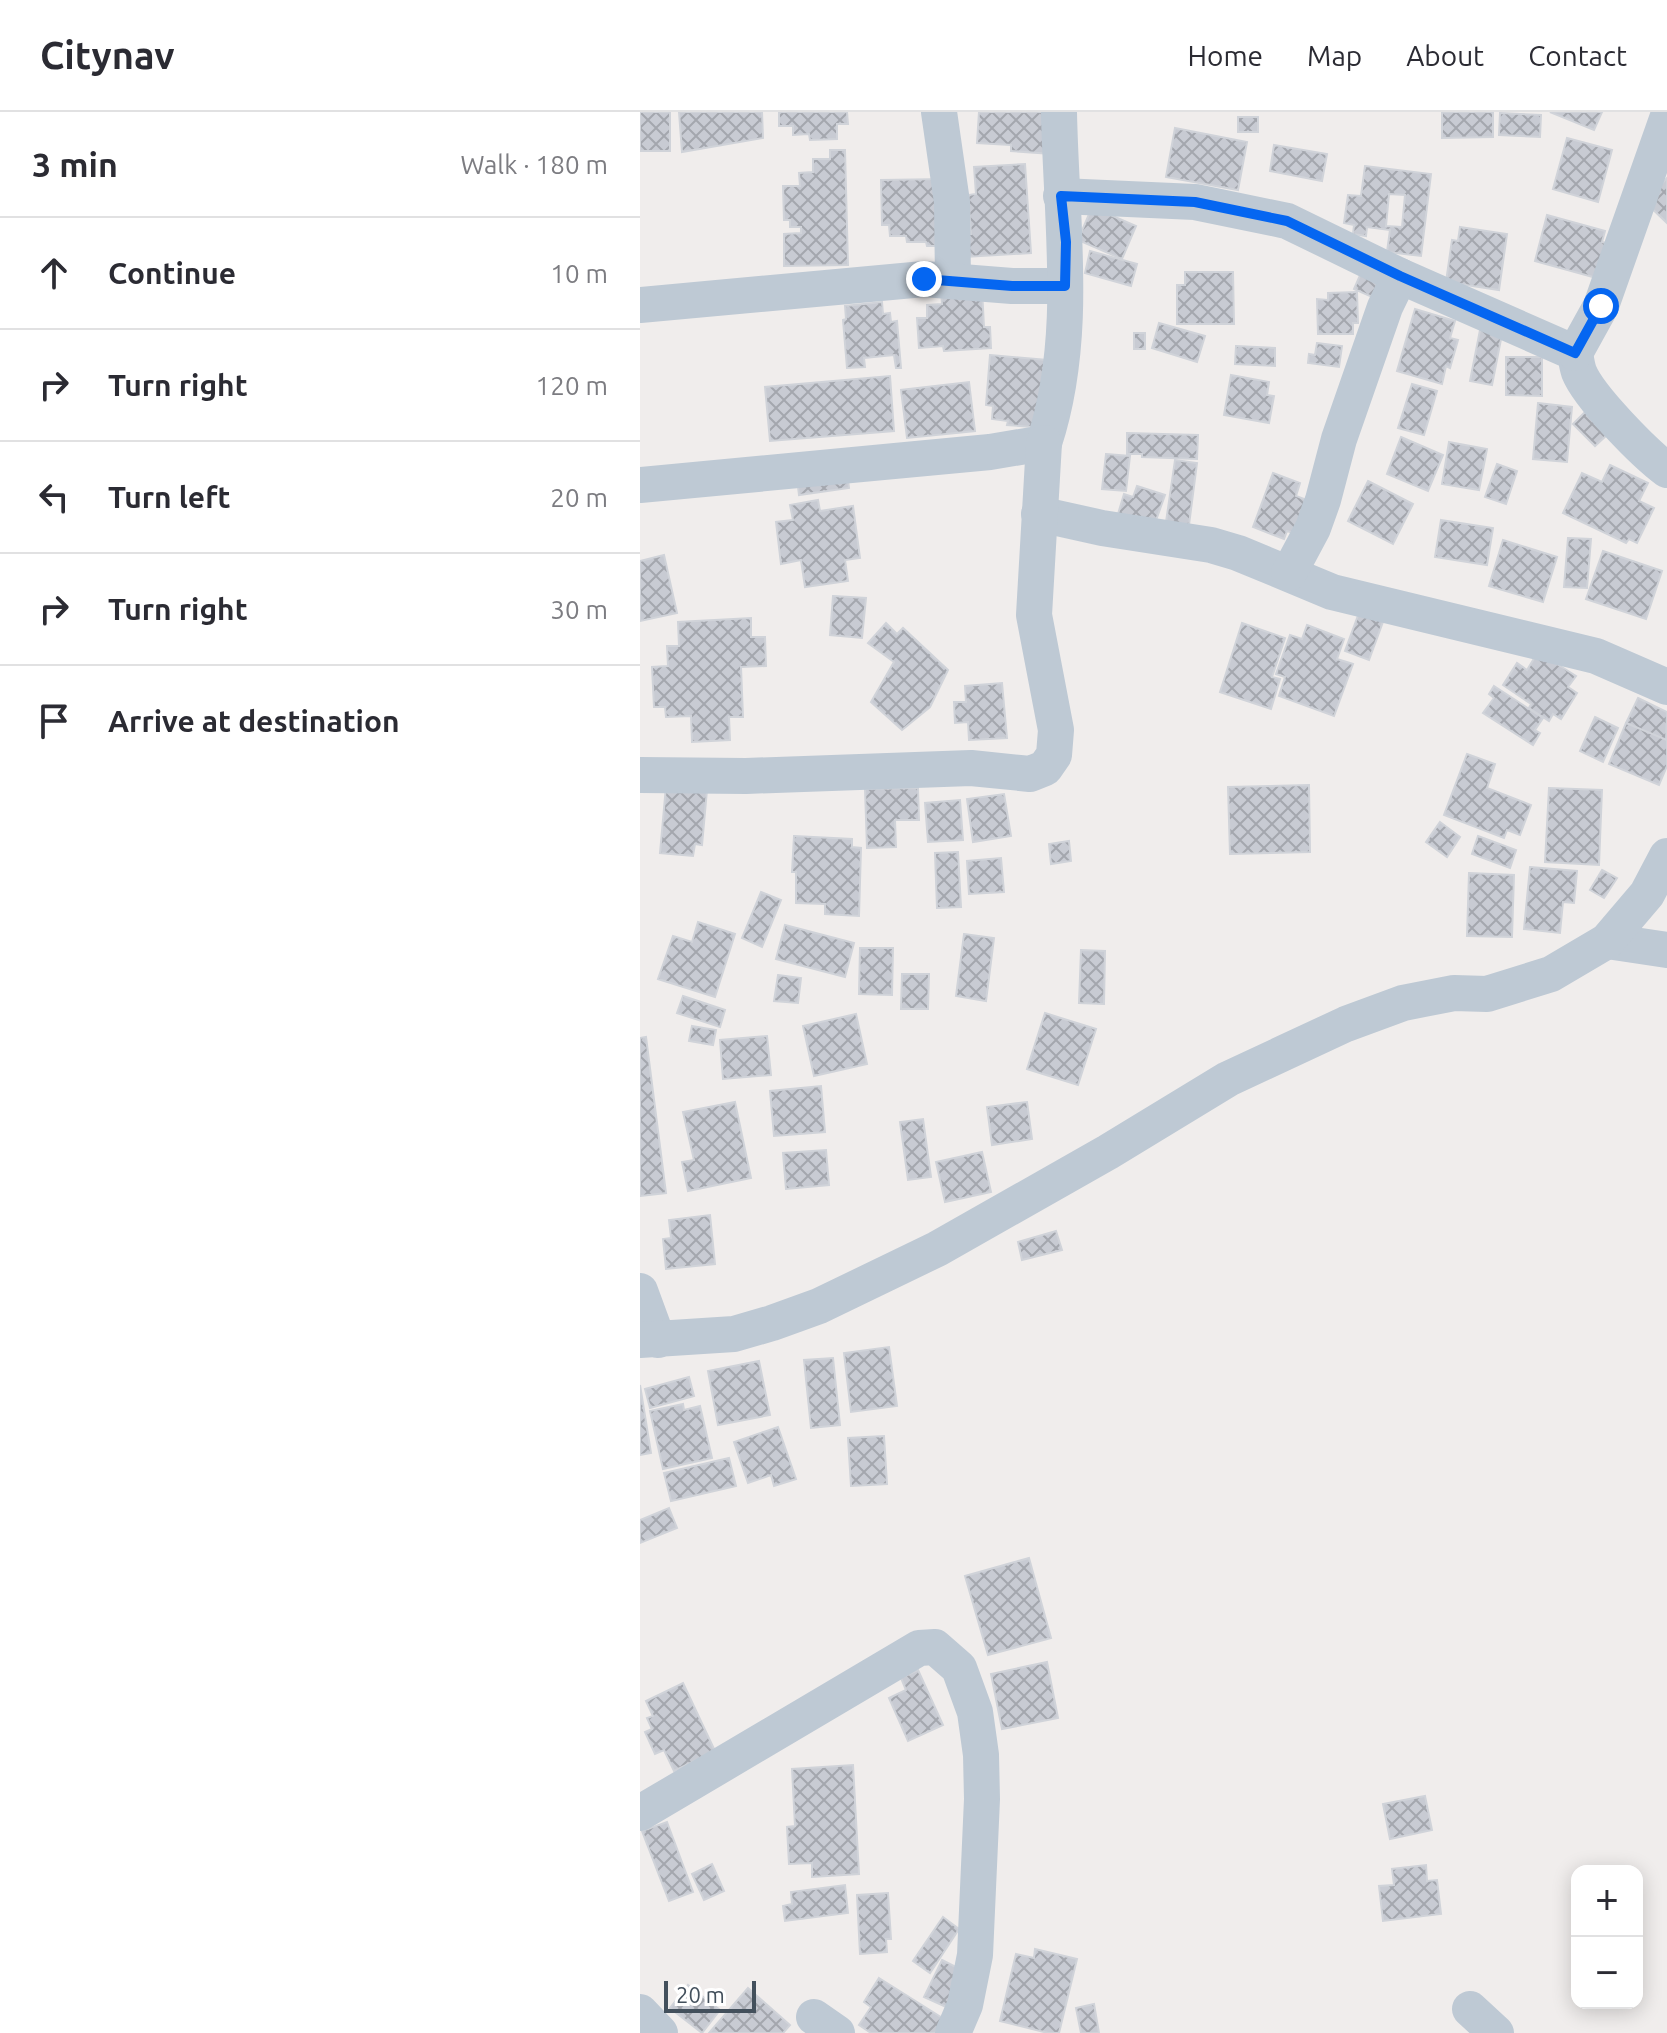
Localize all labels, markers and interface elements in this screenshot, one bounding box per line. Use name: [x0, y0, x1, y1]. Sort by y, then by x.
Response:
text: Citynav: [40, 34, 175, 76]
text: Home: [1188, 40, 1263, 71]
text: Map: [1307, 40, 1362, 71]
text: About: [1406, 40, 1484, 71]
text: Contact: [1528, 40, 1627, 71]
text: 3 min: [32, 145, 118, 183]
text: Walk · 180 m: [460, 150, 608, 179]
icon: ahead: [32, 251, 76, 295]
text: Continue: [108, 256, 236, 290]
text: 10 m: [550, 259, 608, 288]
route end: [906, 261, 942, 297]
route start: [1583, 288, 1619, 324]
icon: right: [32, 363, 76, 407]
text: Turn right: [108, 368, 248, 402]
text: 120 m: [536, 371, 608, 400]
icon: left: [32, 475, 76, 519]
text: Turn left: [108, 480, 230, 514]
text: 20 m: [550, 483, 608, 512]
icon: right: [32, 587, 76, 631]
text: Turn right: [108, 592, 248, 626]
text: 30 m: [550, 595, 608, 624]
icon: arrive: [32, 699, 76, 743]
text: Arrive at destination: [108, 704, 400, 738]
map controls: [1571, 1865, 1643, 2009]
button: +: [1571, 1865, 1643, 1937]
button: −: [1571, 1937, 1643, 2009]
scale bar: [664, 1977, 756, 2013]
text: 20 m: [676, 1982, 725, 2007]

